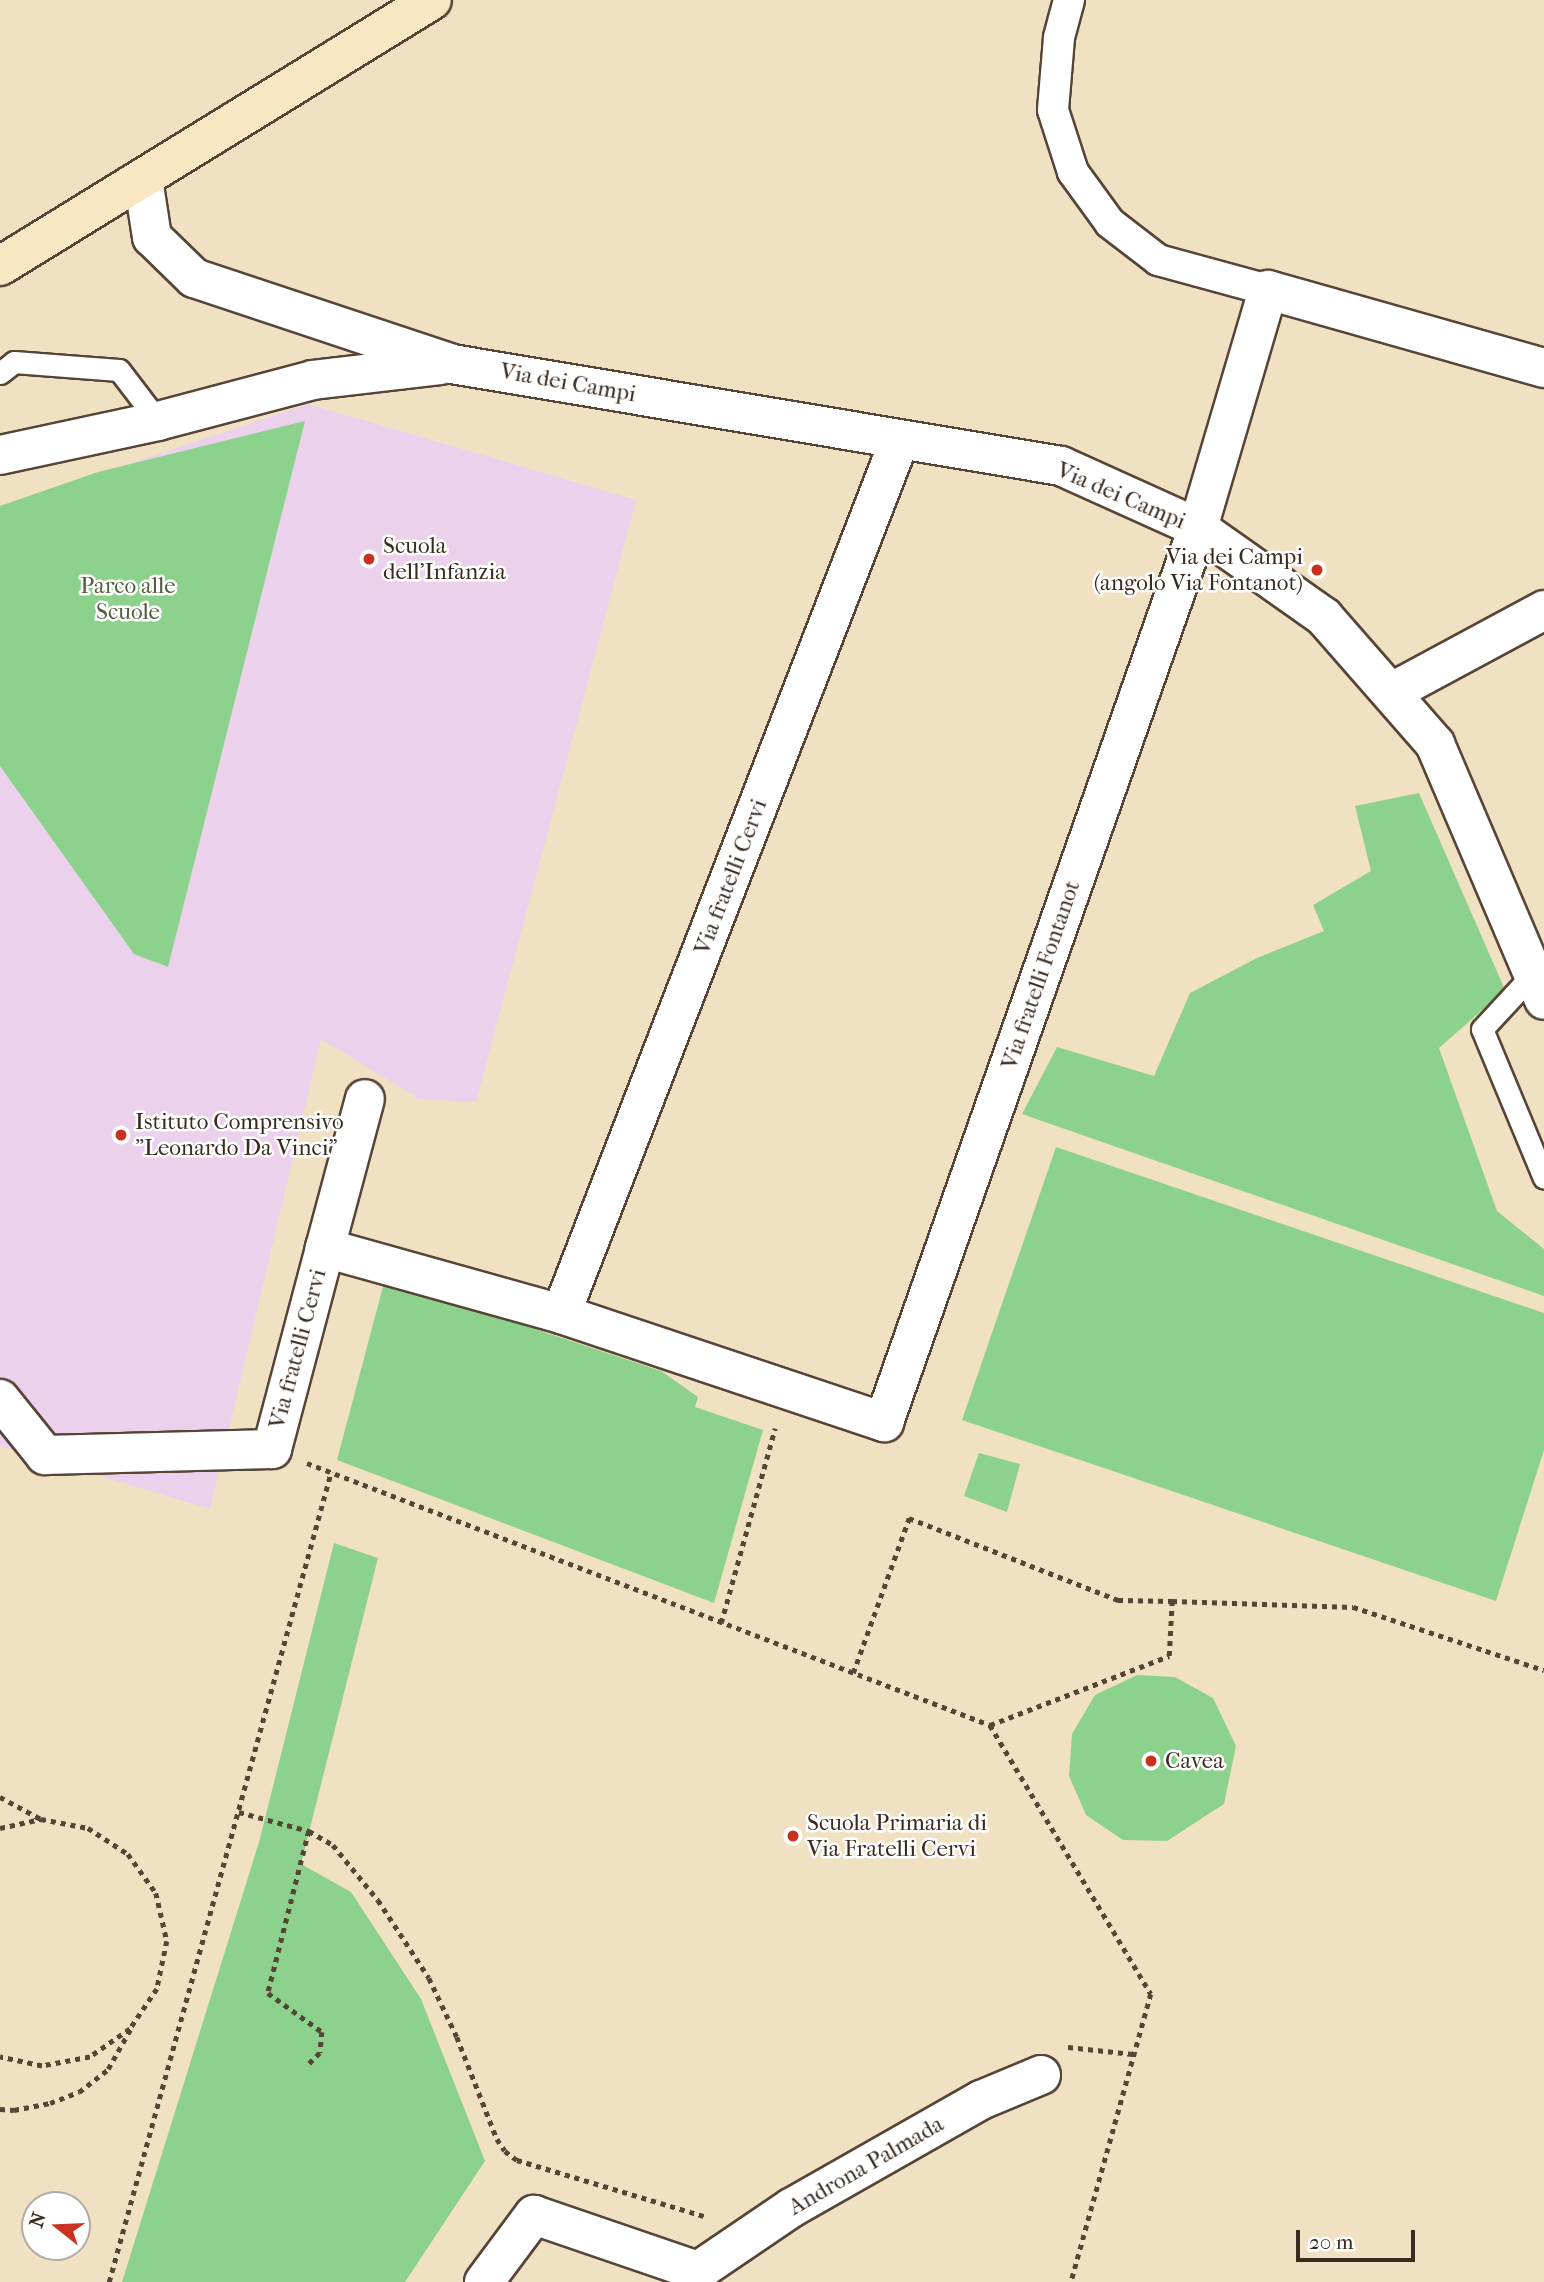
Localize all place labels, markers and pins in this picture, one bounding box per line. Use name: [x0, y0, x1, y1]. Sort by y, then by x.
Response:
place label: Scuola dell'Infanzia: [383, 532, 506, 586]
place label: Via dei Campi (angolo Via Fontanot): [1094, 543, 1303, 597]
marker: Scuola dell'Infanzia: [361, 551, 377, 567]
marker: Via dei Campi (angolo Via Fontanot): [1309, 562, 1325, 578]
place label: Istituto Comprensivo "Leonardo Da Vinci": [135, 1108, 344, 1162]
marker: Istituto Comprensivo "Leonardo Da Vinci": [113, 1127, 129, 1143]
place label: Cavea: [1165, 1747, 1224, 1775]
marker: Cavea: [1143, 1753, 1159, 1769]
place label: Scuola Primaria di Via Fratelli Cervi: [807, 1809, 987, 1863]
marker: Scuola Primaria di Via Fratelli Cervi: [785, 1828, 801, 1844]

